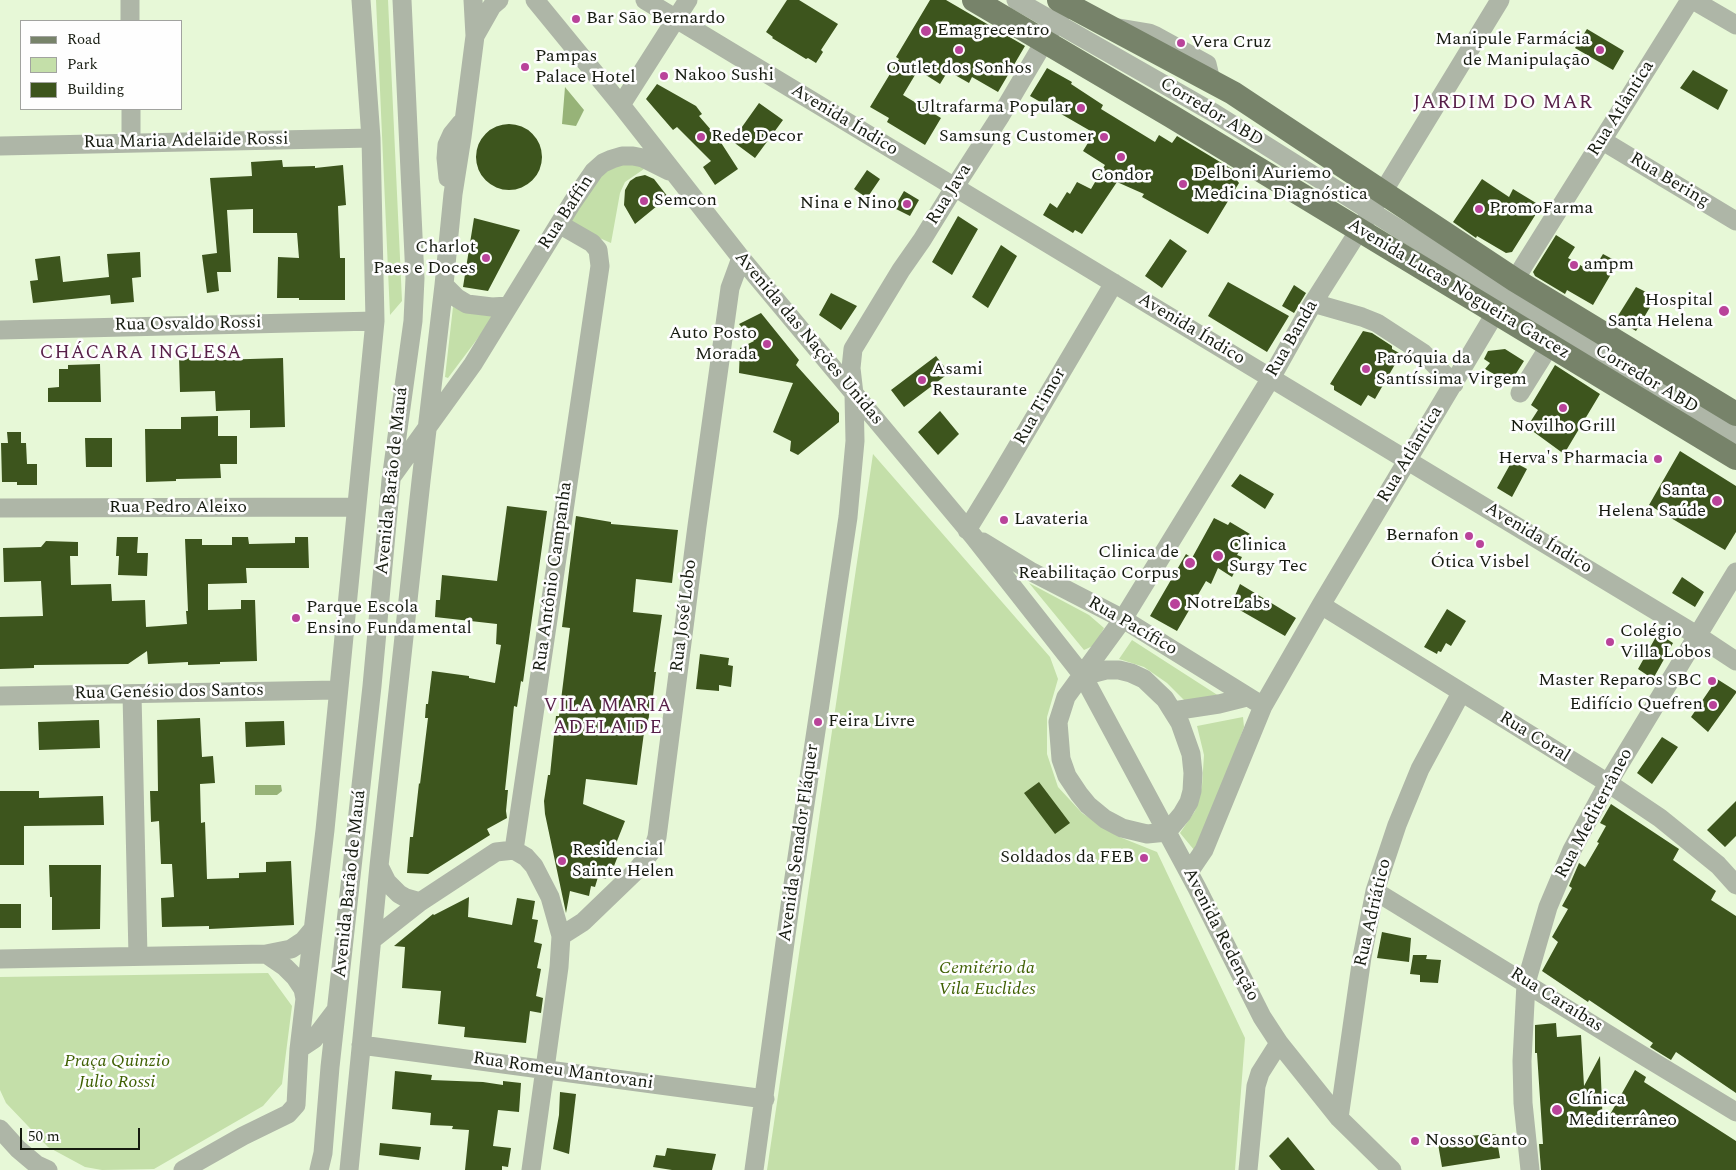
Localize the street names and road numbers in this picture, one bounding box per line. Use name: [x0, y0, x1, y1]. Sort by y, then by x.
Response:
street label: Rua Atlântica: [1584, 57, 1660, 161]
street label: Corredor ABD: [1156, 74, 1266, 152]
street label: Avenida Índico: [787, 81, 901, 161]
street label: Rua Maria Adelaide Rossi: [83, 129, 289, 155]
street label: Rua Bering: [1625, 149, 1713, 213]
street label: Rua Java: [923, 160, 977, 230]
street label: Rua Baffin: [535, 172, 599, 254]
street label: Avenida Lucas Nogueira Garcez: [1343, 215, 1573, 365]
street label: Avenida das Nações Unidas: [729, 248, 887, 430]
street label: Avenida Índico: [1134, 290, 1248, 370]
street label: Rua Banda: [1262, 297, 1324, 381]
street label: Rua Osvaldo Rossi: [114, 313, 262, 337]
street label: Corredor ABD: [1591, 341, 1701, 419]
street label: Rua Timor: [1010, 365, 1072, 449]
street label: Avenida Barão de Mauá: [372, 386, 414, 576]
street label: Rua Atlântica: [1374, 403, 1448, 507]
street label: Rua Antônio Campanha: [530, 481, 578, 673]
street label: Rua Pedro Aleixo: [109, 497, 247, 519]
street label: Avenida Índico: [1481, 499, 1595, 579]
street label: Rua José Lobo: [667, 558, 703, 674]
street label: Rua Pacífico: [1083, 593, 1181, 661]
street label: Rua Genésio dos Santos: [74, 681, 264, 705]
street label: Rua Coral: [1495, 708, 1573, 768]
street label: Avenida Senador Fláquer: [775, 743, 825, 943]
street label: Rua Mediterrâneo: [1552, 745, 1638, 883]
street label: Avenida Barão de Mauá: [330, 789, 372, 979]
street label: Rua Adriático: [1351, 857, 1397, 969]
street label: Avenida Redenção: [1177, 865, 1263, 1005]
street label: Rua Caraíbas: [1505, 964, 1607, 1038]
street label: Rua Romeu Mantovani: [471, 1049, 655, 1095]

